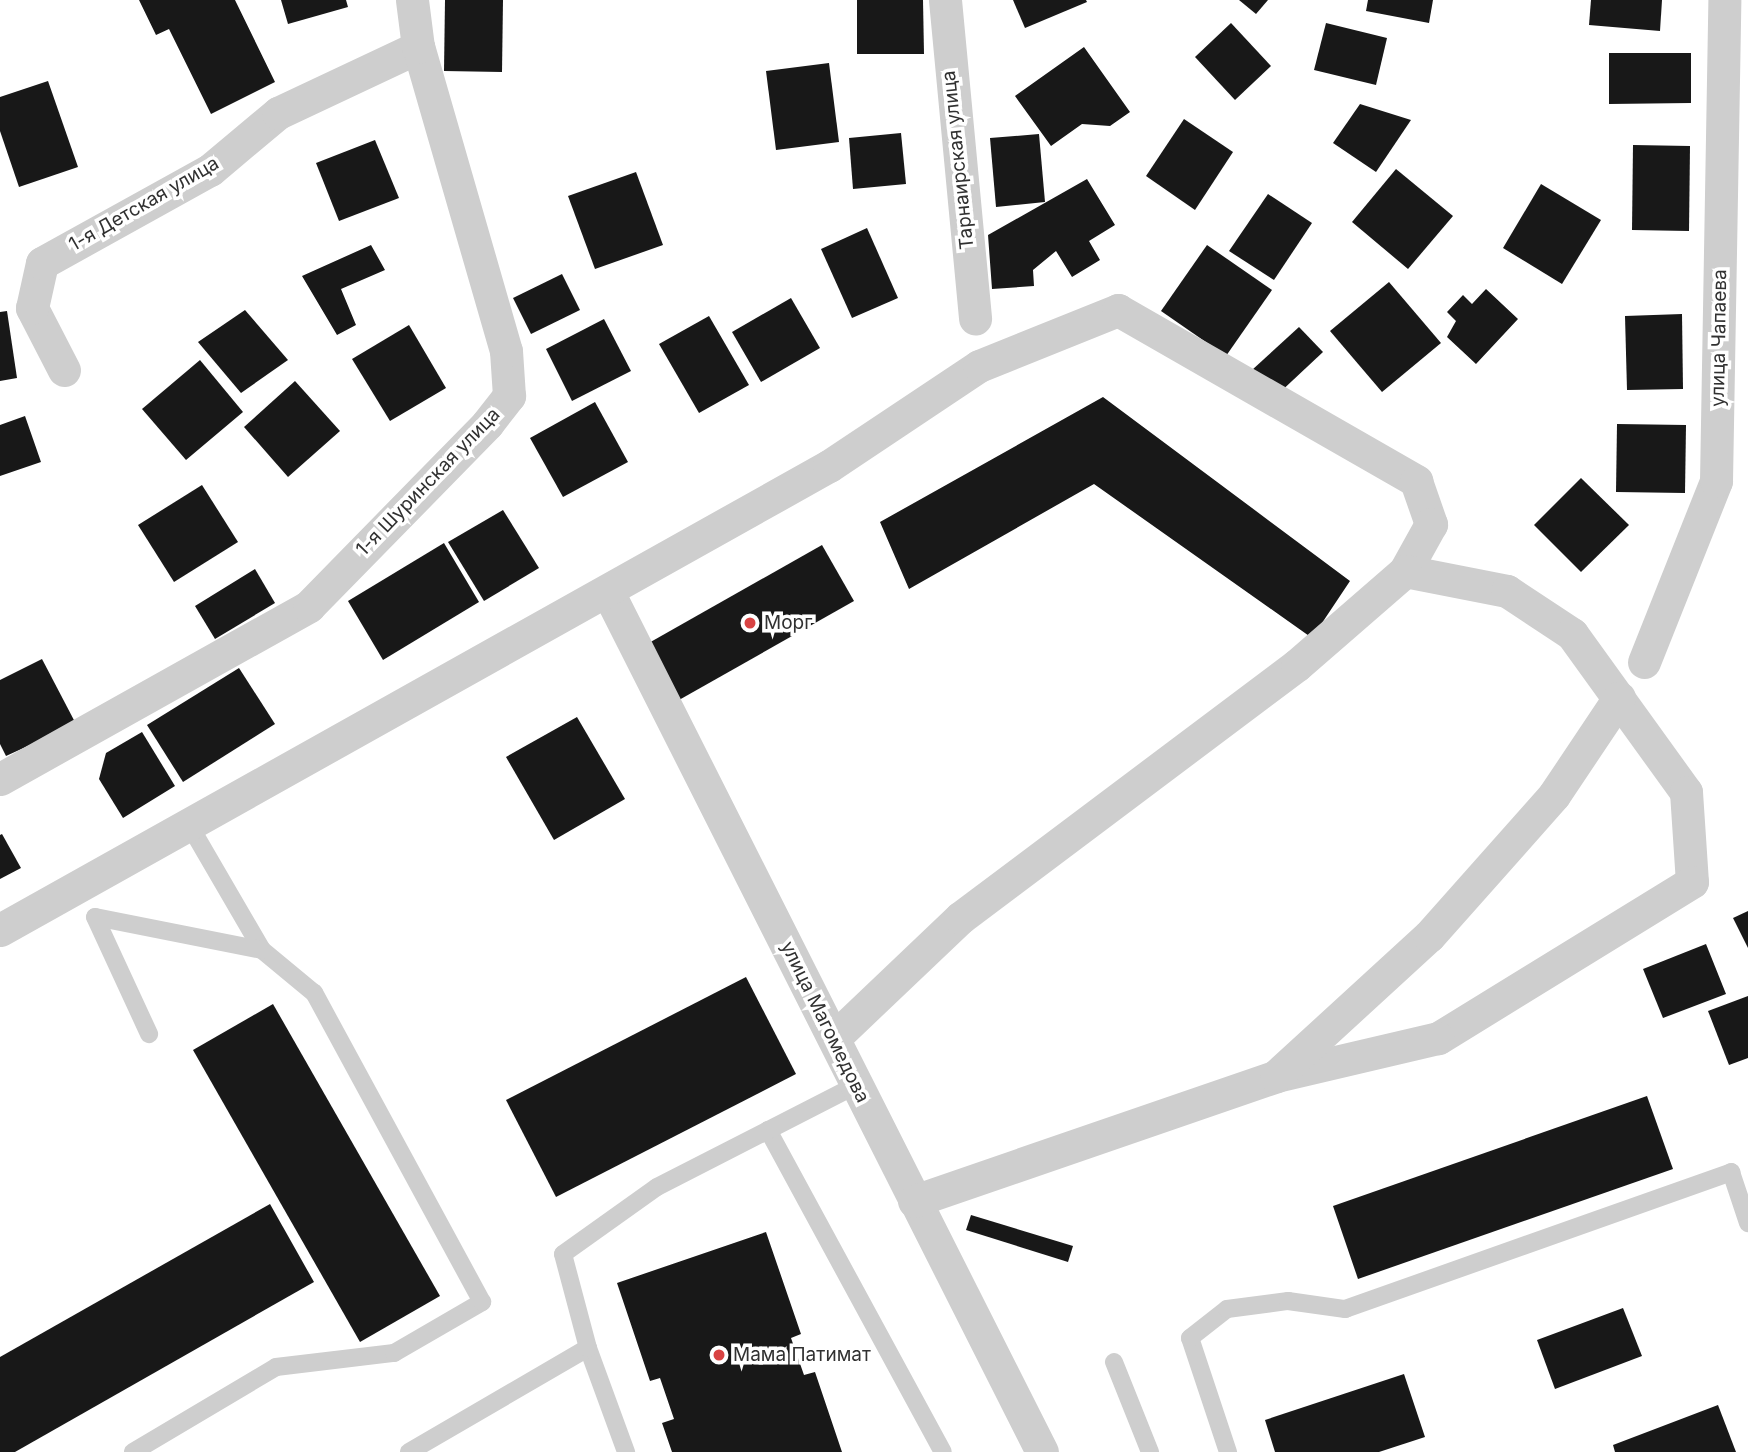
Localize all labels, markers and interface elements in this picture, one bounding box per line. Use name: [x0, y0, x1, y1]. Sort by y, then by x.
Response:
street label: Тарнаирская улица: [937, 69, 979, 251]
street label: 1-я Детская улица: [65, 152, 223, 256]
street label: улица Чапаева: [1706, 269, 1732, 407]
street label: 1-я Шуринская улица: [351, 403, 505, 561]
place label: Морг: [764, 612, 812, 634]
marker: Морг: [742, 615, 758, 631]
street label: улица Магомедова: [776, 937, 874, 1107]
place label: Мама Патимат: [733, 1344, 871, 1366]
marker: Мама Патимат: [711, 1347, 727, 1363]

